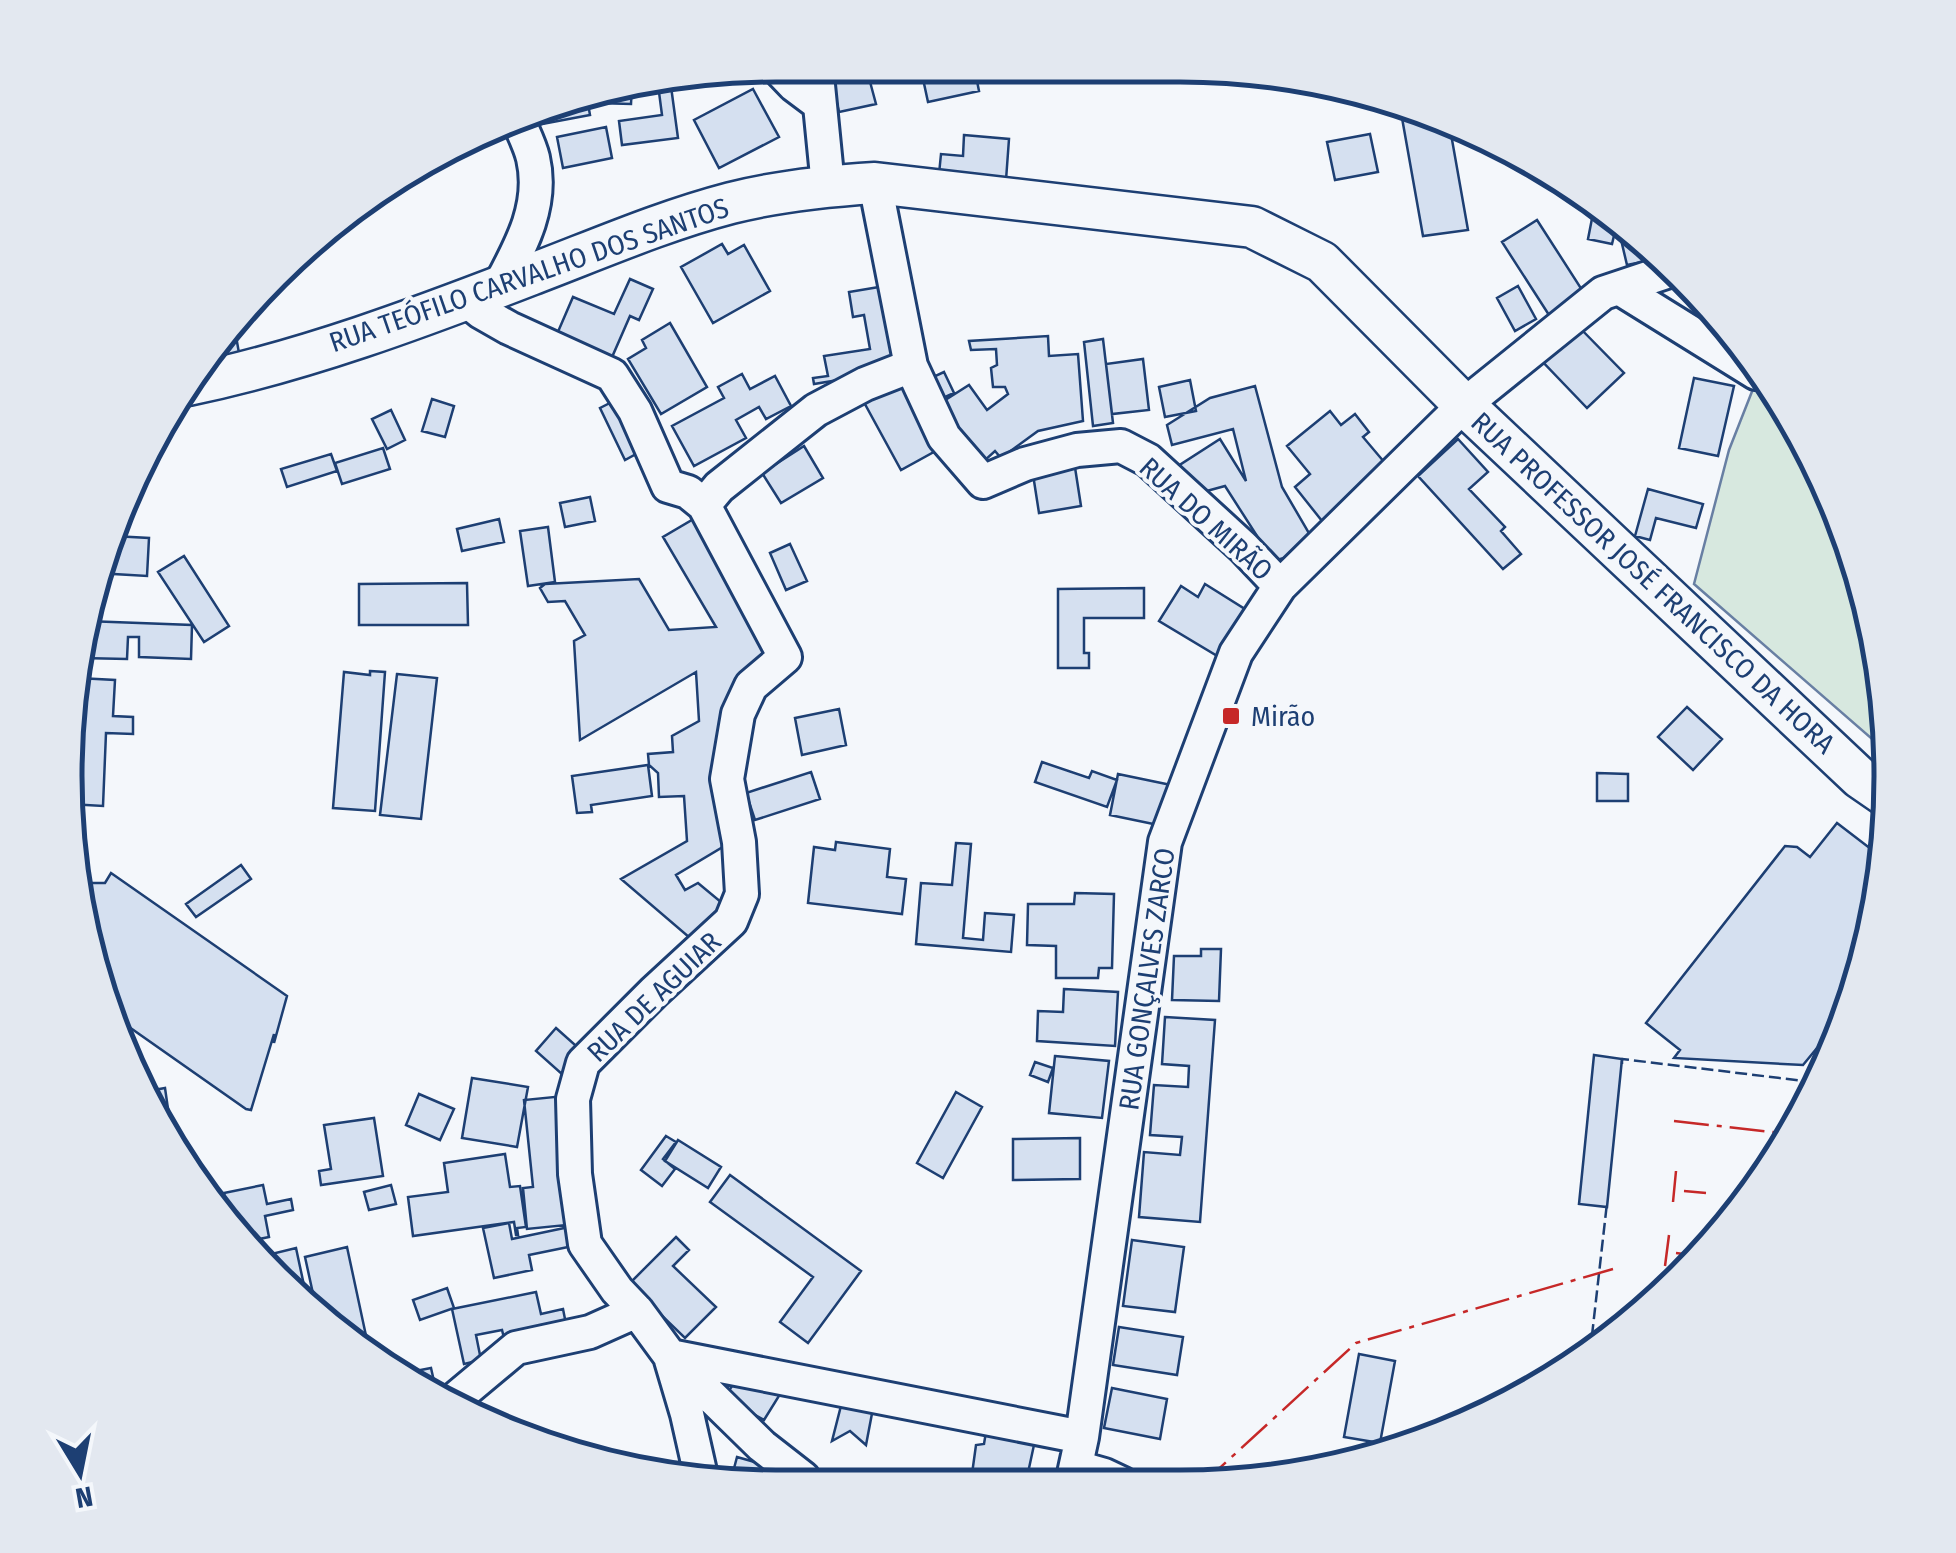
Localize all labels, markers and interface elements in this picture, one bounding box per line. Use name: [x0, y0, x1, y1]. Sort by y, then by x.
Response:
street label: RUA TEÓFILO CARVALHO DOS SANTOS: [325, 191, 733, 359]
street label: RUA PROFESSOR JOSÉ FRANCISCO DA HORA: [1464, 406, 1842, 761]
street label: RUA DO MIRÃO: [1133, 451, 1279, 587]
place label: Mirão: [1251, 700, 1315, 733]
marker: Mirão: [1220, 705, 1242, 727]
street label: RUA GONÇALVES ZARCO: [1112, 846, 1182, 1112]
street label: RUA DE AGUIAR: [580, 925, 728, 1069]
north arrow: [30, 1423, 130, 1523]
text: N: [73, 1479, 95, 1515]

